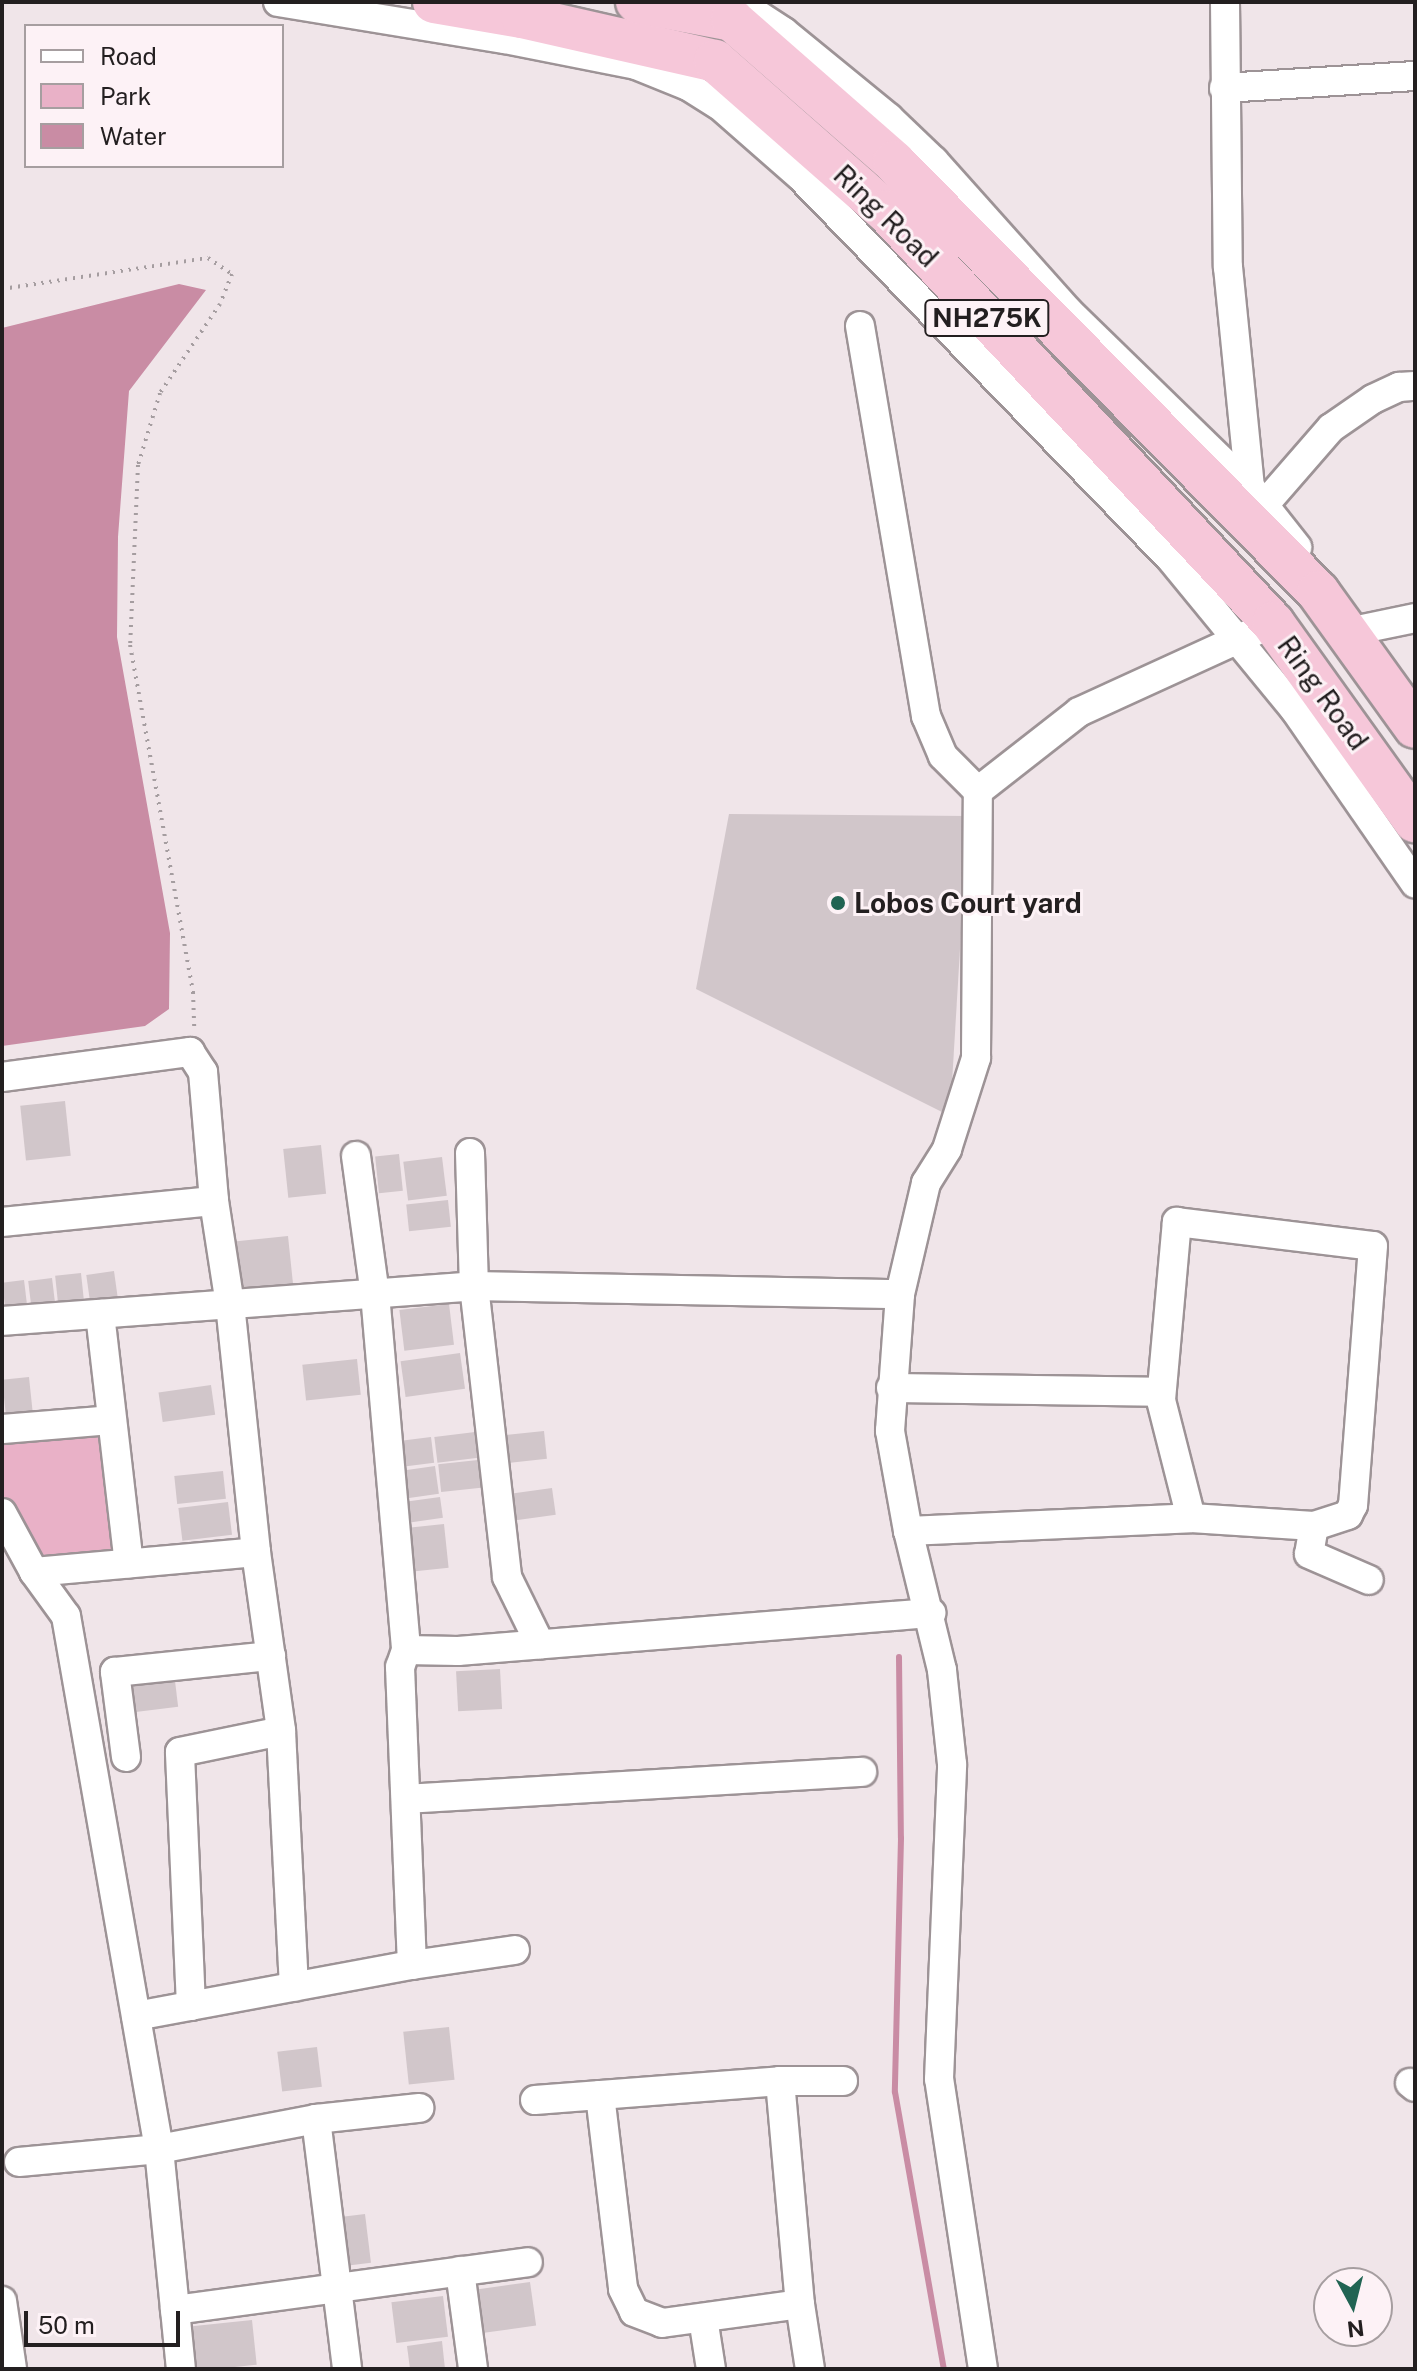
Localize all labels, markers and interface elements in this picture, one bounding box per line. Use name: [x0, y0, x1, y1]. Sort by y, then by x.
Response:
legend: [24, 24, 284, 168]
text: Road: [100, 42, 157, 70]
text: Park: [100, 82, 151, 110]
text: Water: [100, 122, 167, 150]
street label: Ring Road: [827, 158, 945, 274]
road number: NH275K: [923, 296, 1051, 340]
street label: Ring Road: [1270, 629, 1376, 757]
place label: Lobos Court yard: [854, 886, 1082, 920]
marker: Lobos Court yard: [829, 894, 847, 912]
north arrow: [1313, 2267, 1393, 2347]
scale bar: [28, 2295, 184, 2345]
text: 50 m: [38, 2311, 95, 2339]
text: N: [1346, 2315, 1366, 2343]

